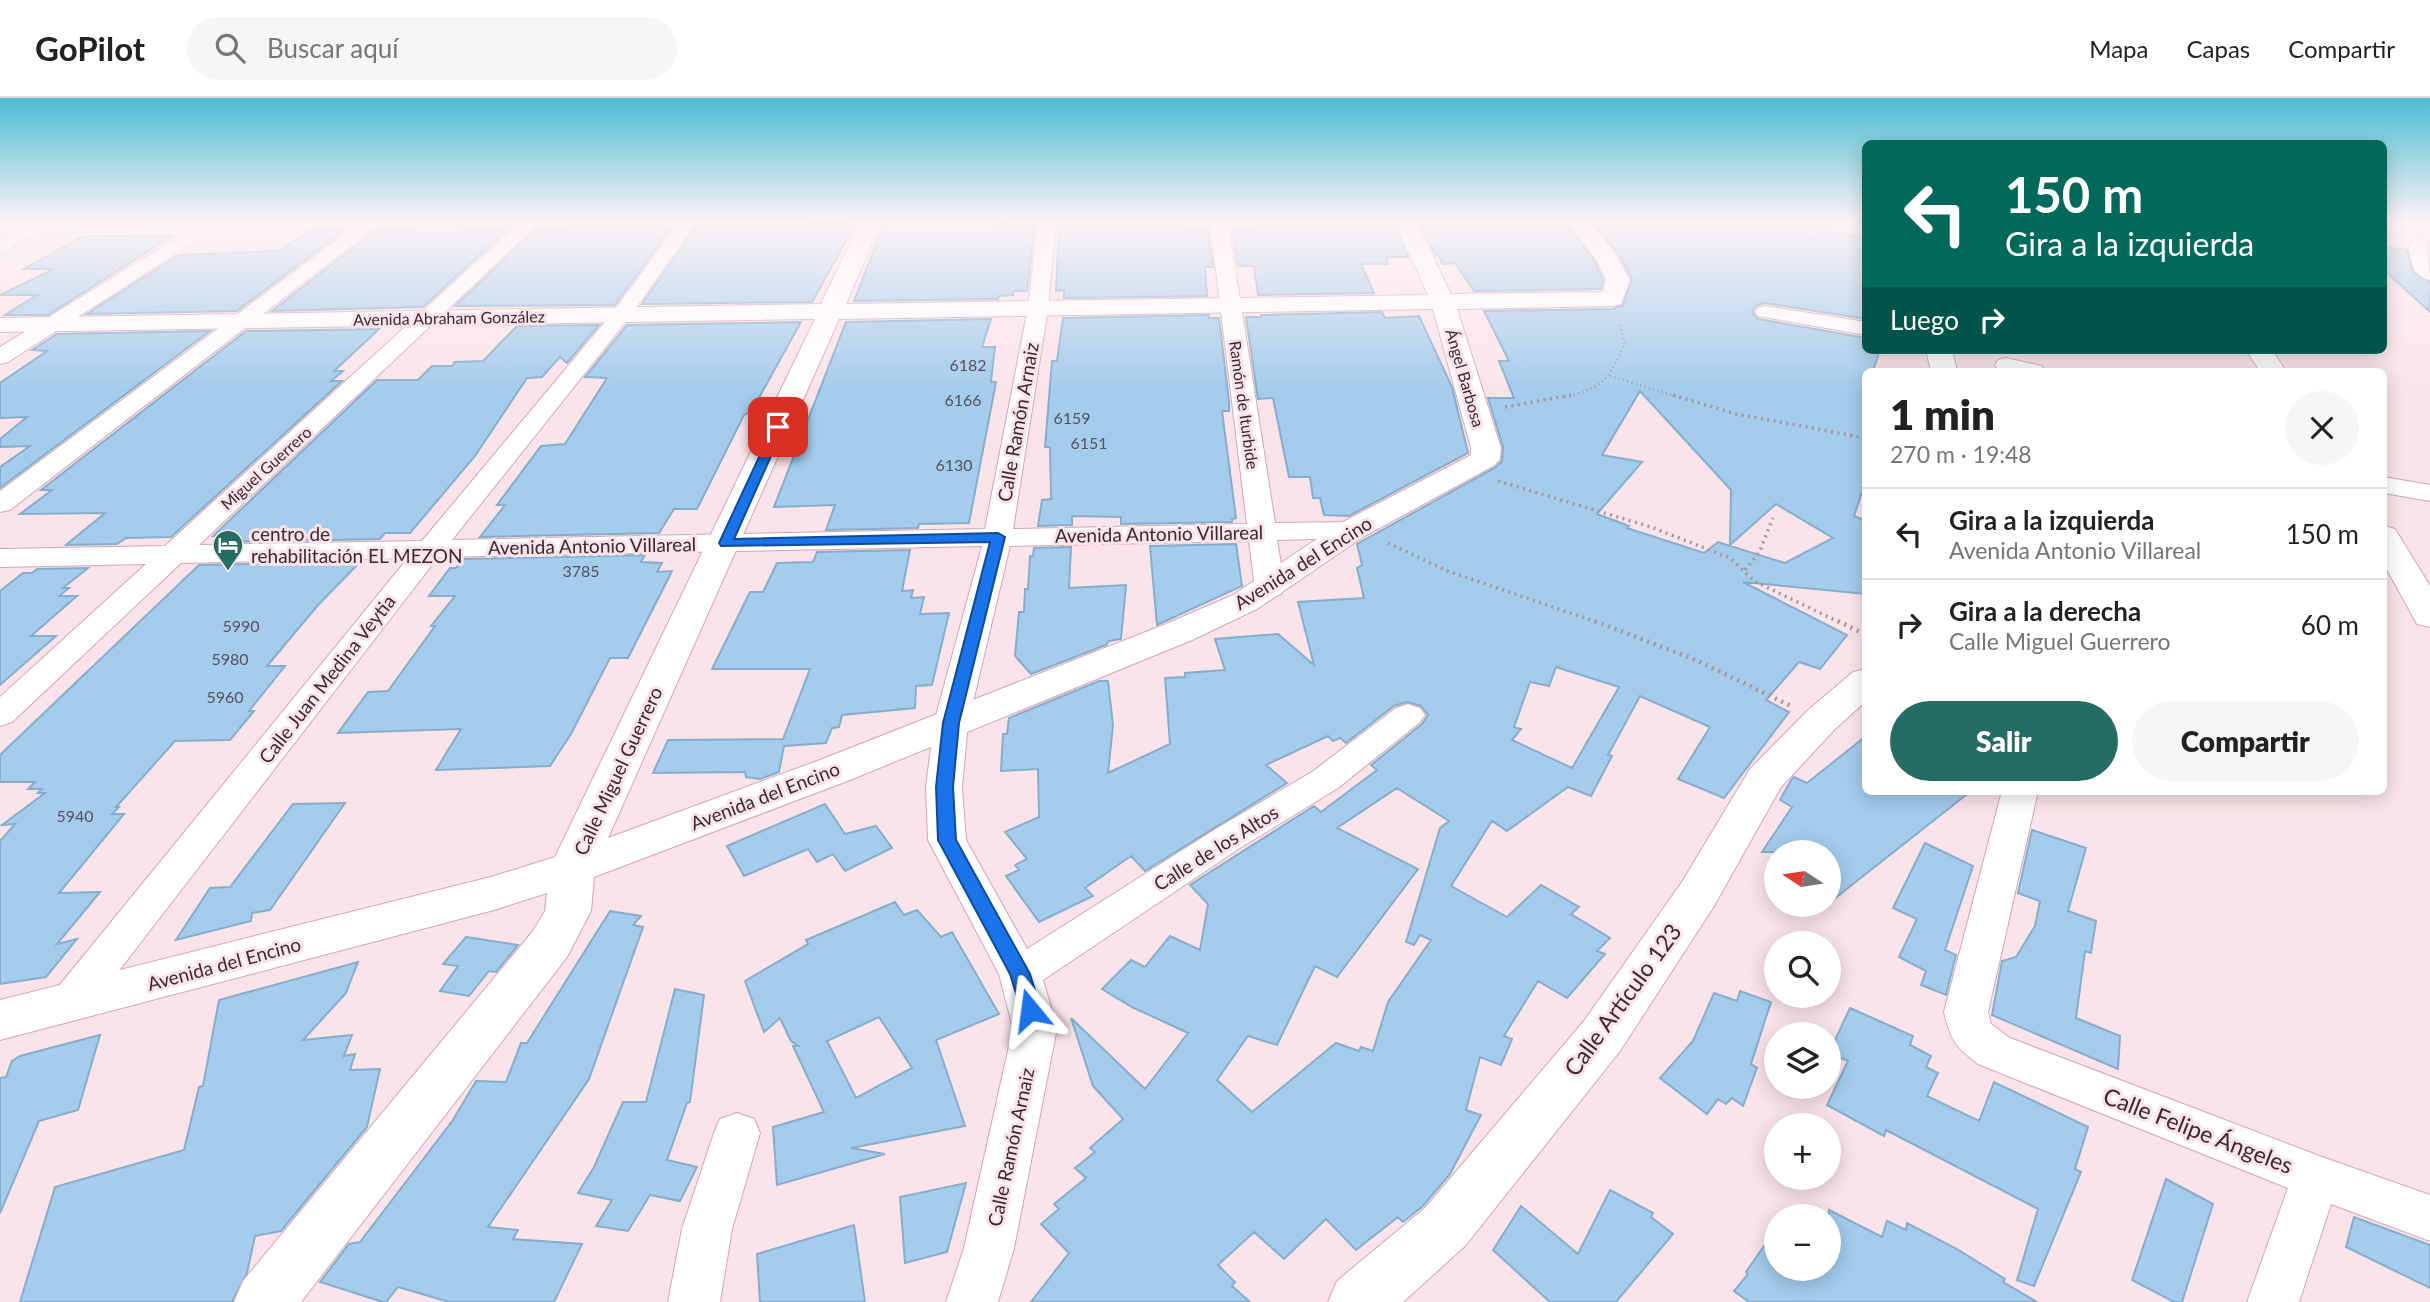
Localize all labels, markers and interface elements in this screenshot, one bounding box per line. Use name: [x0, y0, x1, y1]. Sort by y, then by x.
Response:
search box: [187, 17, 677, 80]
text: GoPilot: [35, 28, 145, 68]
icon: search: [211, 29, 249, 67]
text: Buscar aquí: [267, 32, 399, 64]
text: Mapa: [2089, 34, 2148, 63]
text: Capas: [2186, 34, 2250, 63]
text: Compartir: [2288, 34, 2395, 63]
text: 150 m: [2005, 165, 2143, 223]
icon: left: [1890, 168, 1981, 259]
text: Gira a la izquierda: [2005, 224, 2254, 263]
icon: right: [1973, 301, 2011, 339]
text: Luego: [1890, 304, 1959, 336]
street label: Avenida Abraham González: [353, 306, 545, 329]
street label: Ángel Barbosa: [1442, 327, 1489, 429]
street label: Ramón de Iturbide: [1226, 339, 1263, 470]
street label: Calle Ramón Arnaiz: [992, 340, 1043, 503]
house number: 6182: [949, 355, 987, 374]
text: 1 min: [1890, 389, 1995, 439]
house number: 6166: [944, 390, 982, 409]
button: close: [2285, 391, 2359, 465]
pin: [748, 397, 808, 457]
icon: arrive: [759, 408, 797, 446]
house number: 6159: [1053, 408, 1091, 427]
street label: Miguel Guerrero: [216, 422, 315, 513]
house number: 6151: [1070, 433, 1108, 452]
text: 270 m · 19:48: [1890, 440, 2032, 468]
house number: 6130: [935, 455, 973, 474]
text: Gira a la izquierda: [1949, 504, 2155, 536]
street label: Avenida del Encino: [1230, 511, 1376, 614]
icon: left: [1890, 515, 1928, 553]
text: 150 m: [2286, 518, 2359, 550]
street label: Avenida Antonio Villareal: [1055, 520, 1263, 547]
place label: centro de rehabilitación EL MEZON: [251, 522, 462, 567]
hotel icon: centro de rehabilitación EL MEZON: [211, 528, 245, 572]
street label: Avenida Antonio Villareal: [488, 532, 696, 559]
text: Avenida Antonio Villareal: [1949, 536, 2201, 564]
house number: 3785: [562, 561, 600, 580]
street label: Calle Juan Medina Veytia: [254, 590, 400, 768]
text: Gira a la derecha: [1949, 595, 2141, 627]
icon: right: [1890, 606, 1928, 644]
text: 60 m: [2301, 609, 2359, 641]
house number: 5990: [222, 616, 260, 635]
text: Calle Miguel Guerrero: [1949, 627, 2171, 655]
house number: 5980: [211, 649, 249, 668]
street label: Calle Miguel Guerrero: [568, 683, 667, 859]
house number: 5960: [206, 687, 244, 706]
button: Salir: [1890, 701, 2118, 781]
button: Compartir: [2132, 701, 2359, 781]
street label: Avenida del Encino: [687, 756, 843, 835]
street label: Calle de los Altos: [1149, 800, 1282, 895]
house number: 5940: [56, 806, 94, 825]
north arrow: [1764, 840, 1841, 917]
map controls: [1764, 840, 1841, 1281]
street label: Calle Artículo 123: [1558, 918, 1687, 1081]
button: search: [1764, 931, 1841, 1008]
street label: Avenida del Encino: [145, 932, 303, 995]
position arrow: [993, 973, 1067, 1047]
button: layers: [1764, 1022, 1841, 1099]
street label: Calle Ramón Arnaiz: [982, 1066, 1039, 1228]
street label: Calle Felipe Ángeles: [2100, 1081, 2297, 1179]
button: +: [1764, 1113, 1841, 1190]
button: −: [1764, 1204, 1841, 1281]

